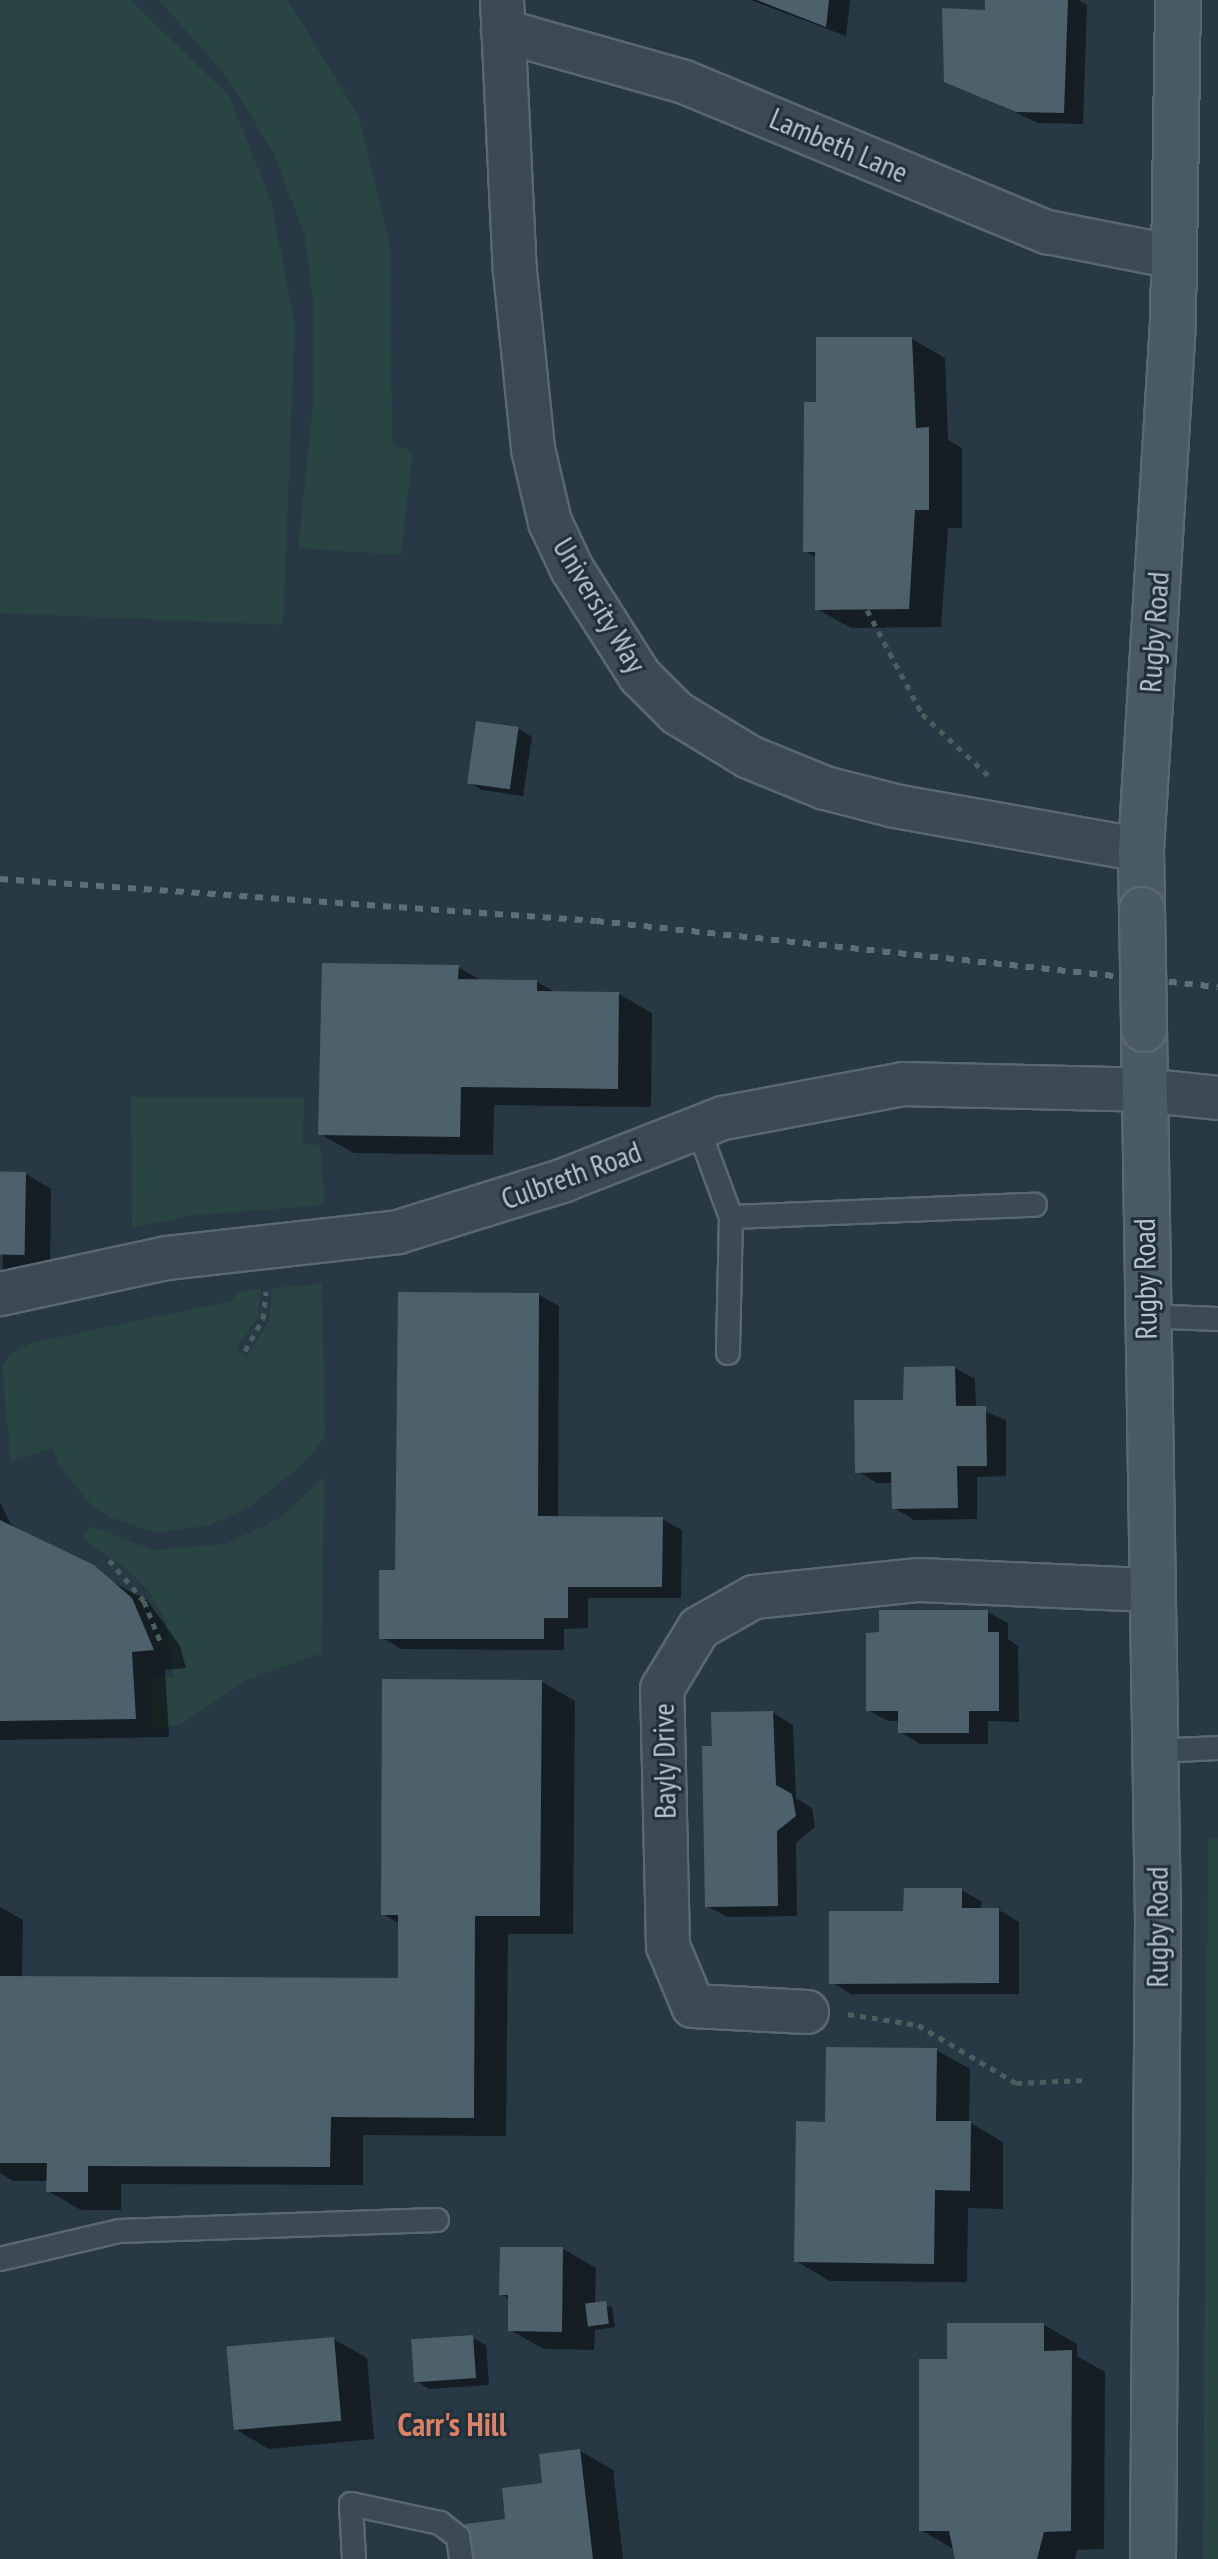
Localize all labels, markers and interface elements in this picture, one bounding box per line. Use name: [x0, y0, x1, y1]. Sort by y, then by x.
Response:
street label: Lambeth Lane: [765, 100, 913, 190]
street label: University Way: [545, 530, 655, 680]
street label: Rugby Road: [1132, 570, 1176, 694]
street label: Culbreth Road: [496, 1133, 646, 1217]
street label: Rugby Road: [1126, 1218, 1164, 1340]
street label: Bayly Drive: [645, 1702, 683, 1820]
street label: Rugby Road: [1139, 1866, 1175, 1988]
district label: Carr's Hill: [398, 2405, 506, 2443]

